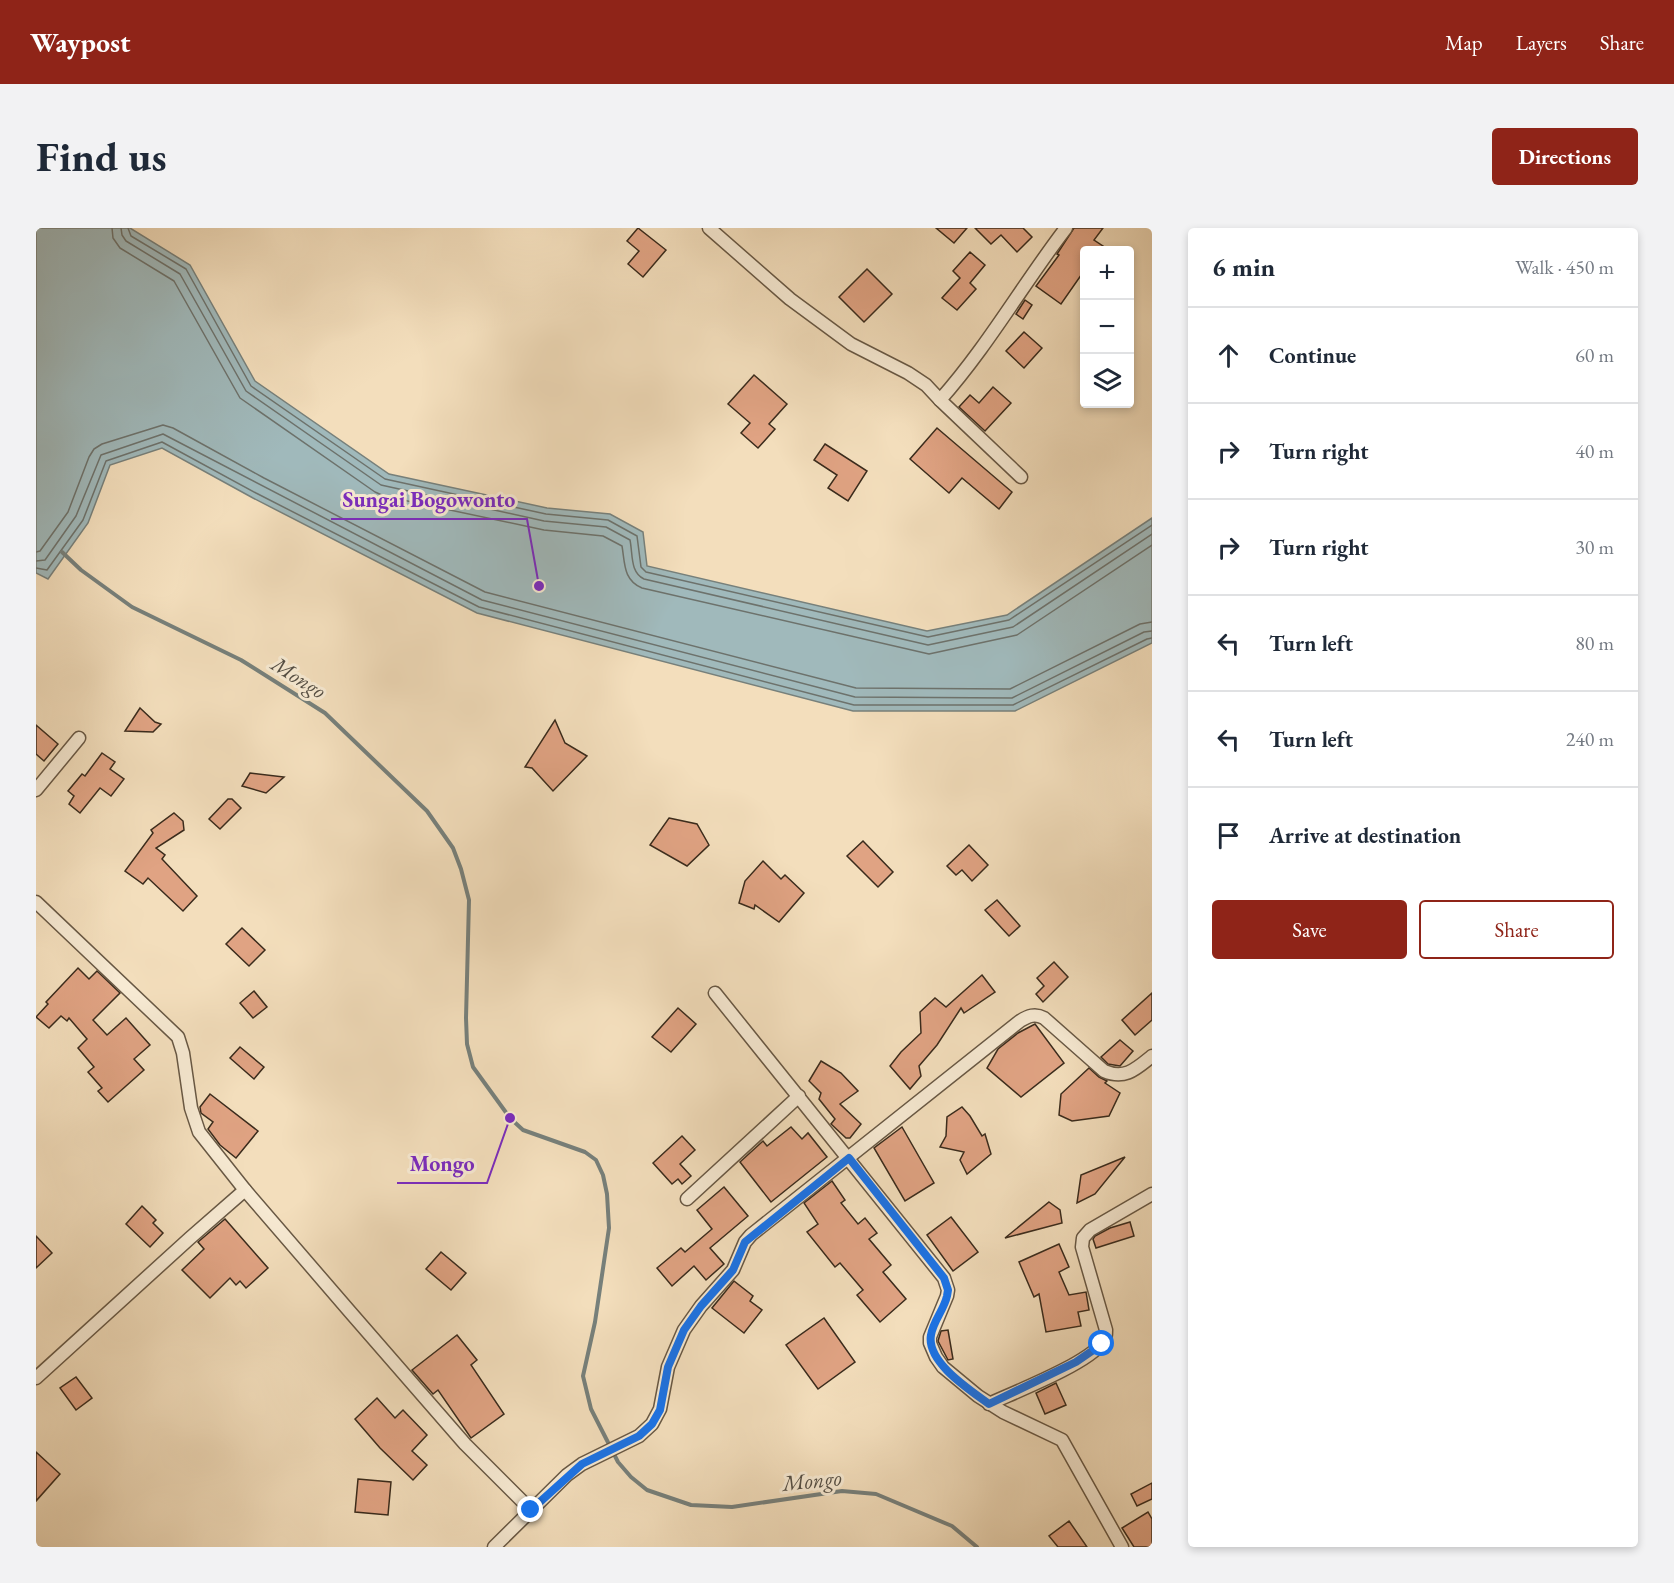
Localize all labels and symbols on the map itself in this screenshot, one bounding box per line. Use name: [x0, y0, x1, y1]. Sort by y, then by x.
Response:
callout: Sungai Bogowonto: [331, 479, 527, 519]
text: Sungai Bogowonto: [343, 485, 515, 514]
water label: Mongo: [264, 648, 332, 705]
callout: Mongo: [397, 1143, 487, 1183]
text: Mongo: [409, 1149, 475, 1178]
route start: [1088, 1330, 1114, 1356]
water label: Mongo: [779, 1463, 843, 1498]
route end: [517, 1496, 543, 1522]

